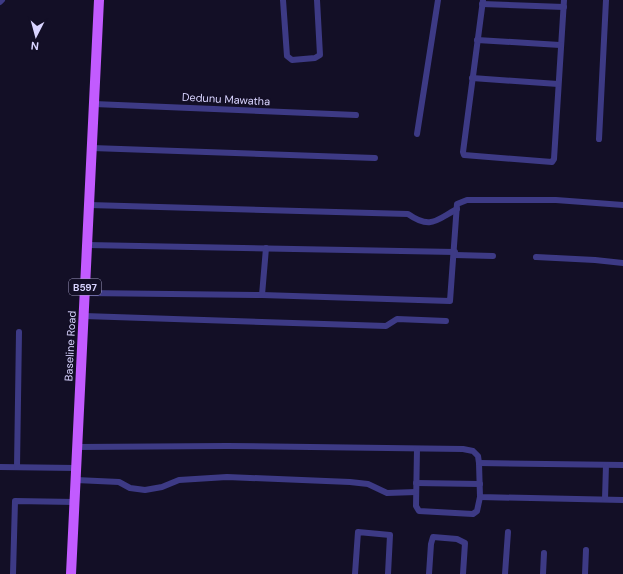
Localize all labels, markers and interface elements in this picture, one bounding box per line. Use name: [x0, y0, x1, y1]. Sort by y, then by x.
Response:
north arrow: [16, 16, 56, 56]
text: N: [30, 39, 40, 53]
street label: Dedunu Mawatha: [182, 90, 270, 108]
road number: B597: [69, 279, 101, 295]
street label: Baseline Road: [61, 310, 79, 382]

